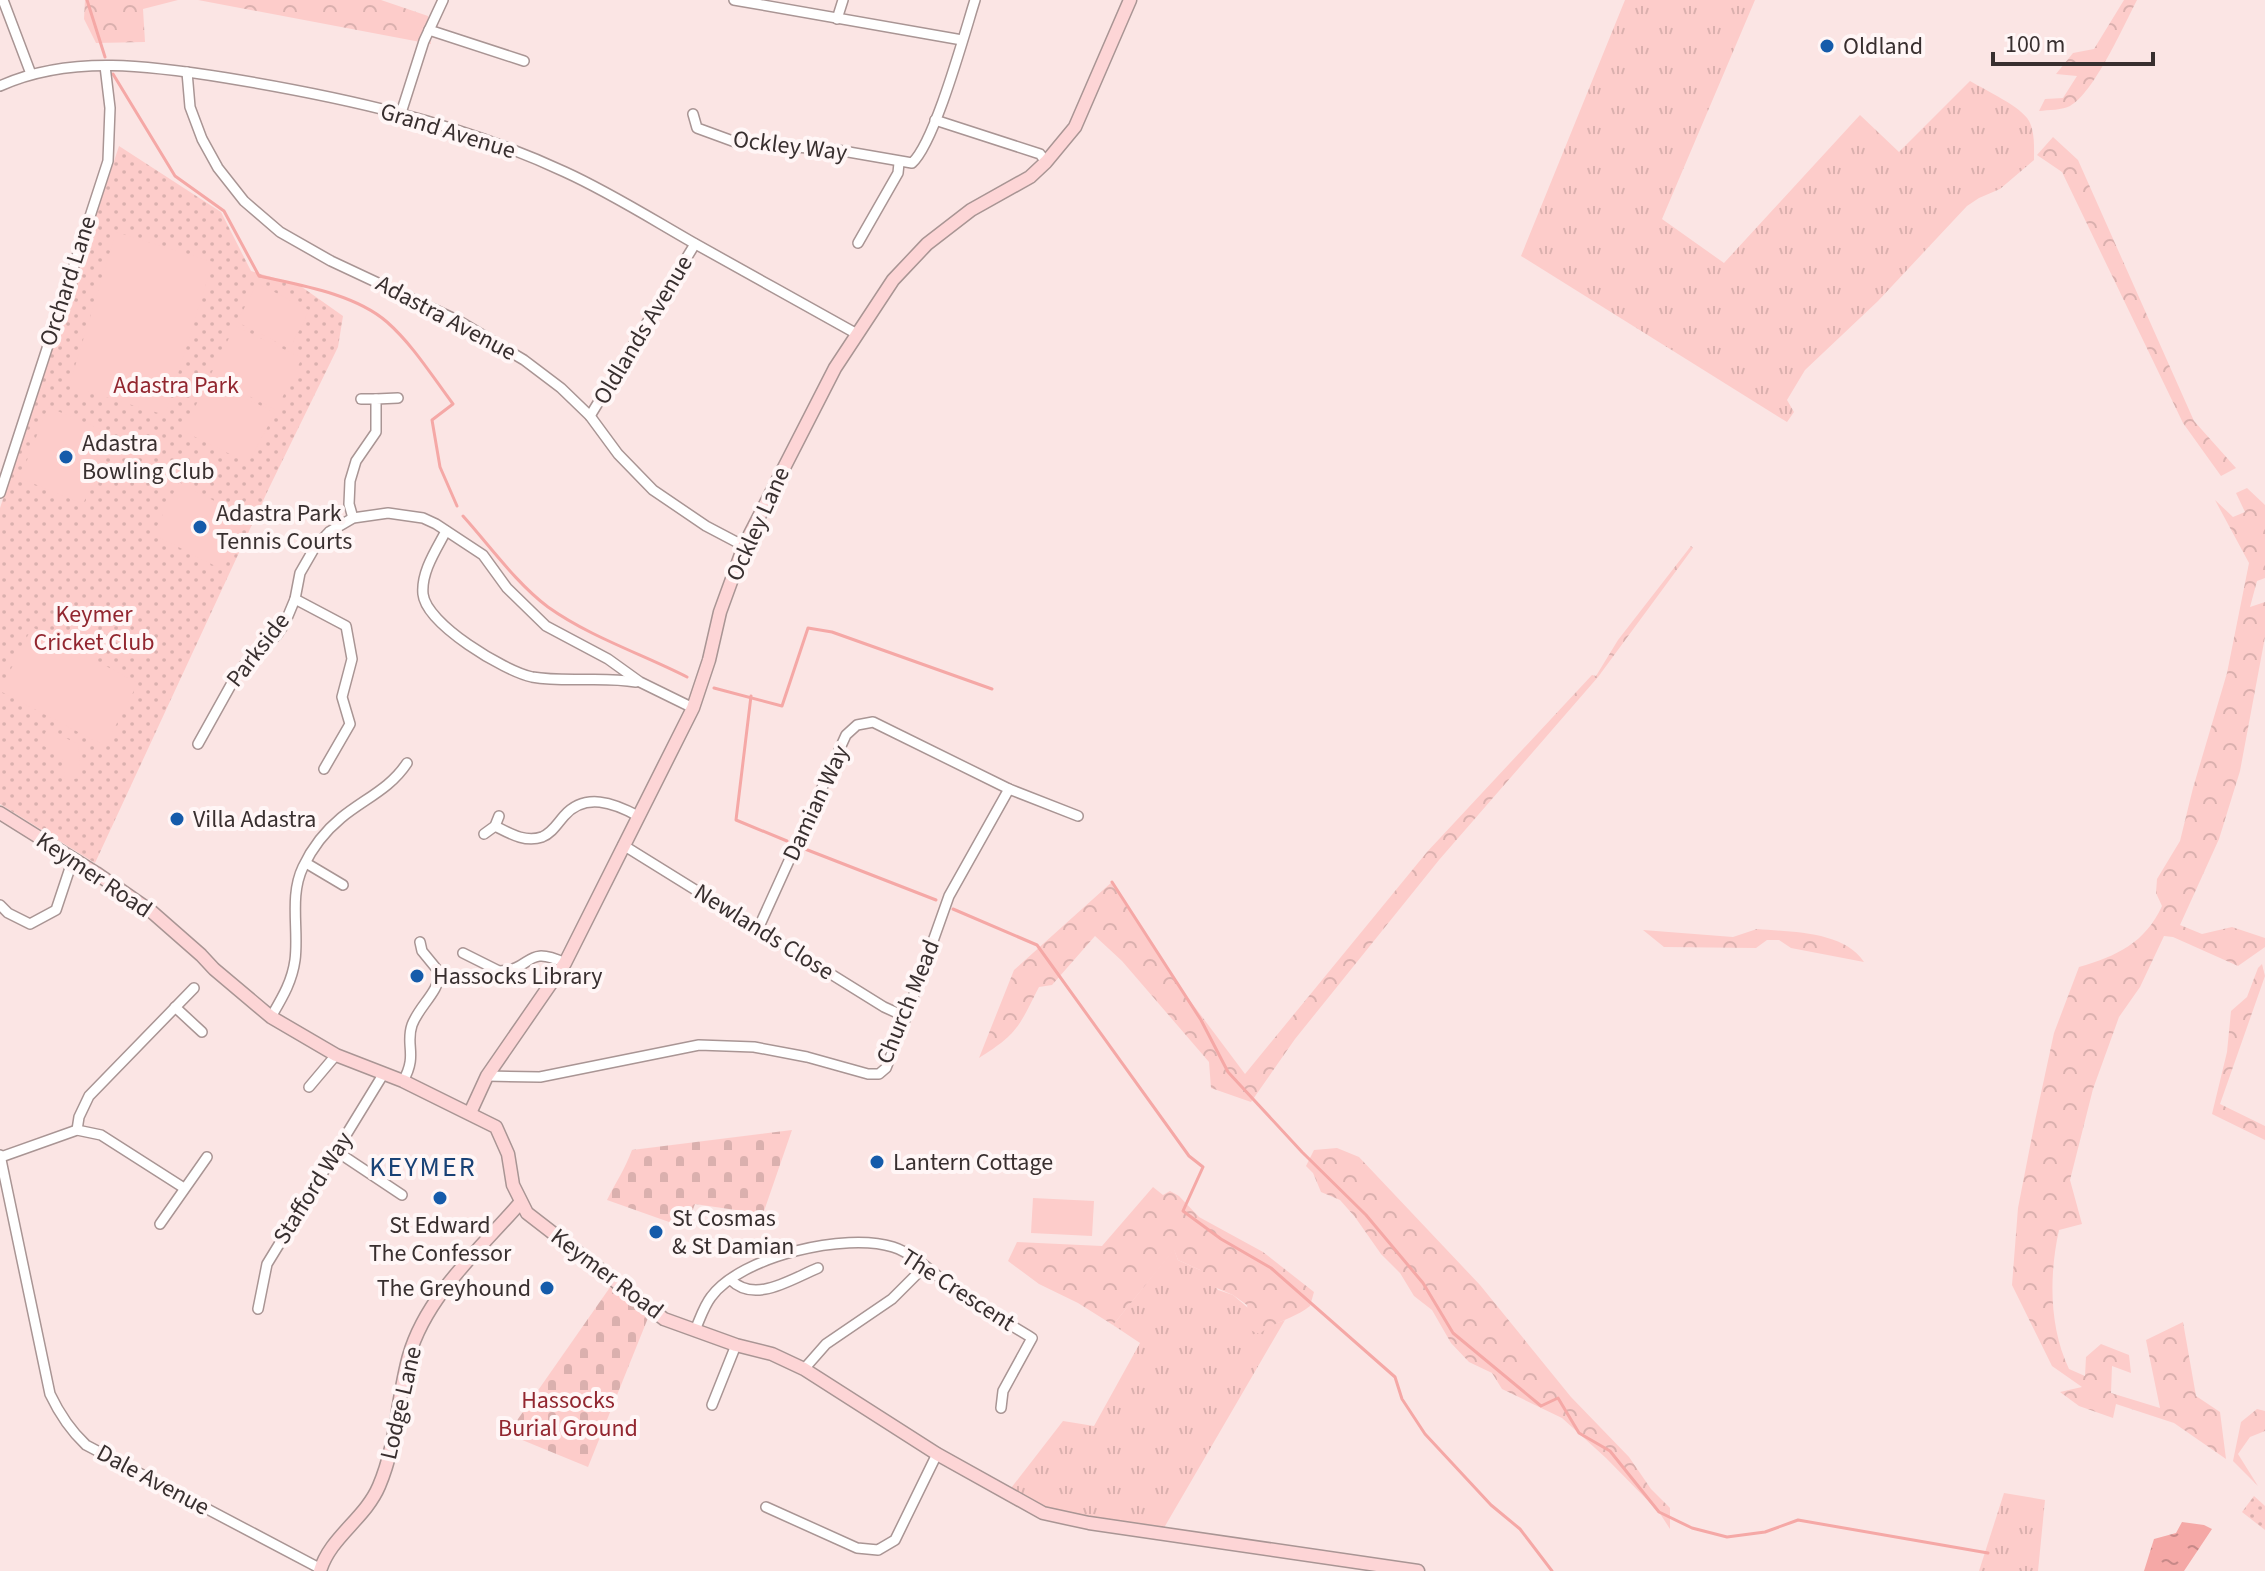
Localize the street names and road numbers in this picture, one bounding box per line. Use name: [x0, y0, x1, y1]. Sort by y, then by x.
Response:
street label: Grand Avenue: [376, 94, 520, 168]
street label: Ockley Way: [731, 122, 849, 170]
street label: Orchard Lane: [30, 211, 106, 351]
street label: Oldlands Avenue: [585, 249, 701, 411]
street label: Adastra Avenue: [369, 266, 523, 370]
street label: Ockley Lane: [717, 461, 799, 587]
street label: Parkside: [218, 605, 298, 695]
street label: Damian Way: [774, 739, 858, 867]
street label: Keymer Road: [29, 823, 159, 927]
street label: Newlands Close: [687, 875, 841, 989]
street label: Church Mead: [867, 935, 949, 1069]
street label: Stafford Way: [265, 1125, 361, 1251]
street label: Keymer Road: [543, 1220, 671, 1328]
street label: The Crescent: [894, 1240, 1022, 1340]
street label: Lodge Lane: [371, 1343, 431, 1463]
street label: Dale Avenue: [90, 1436, 216, 1524]

